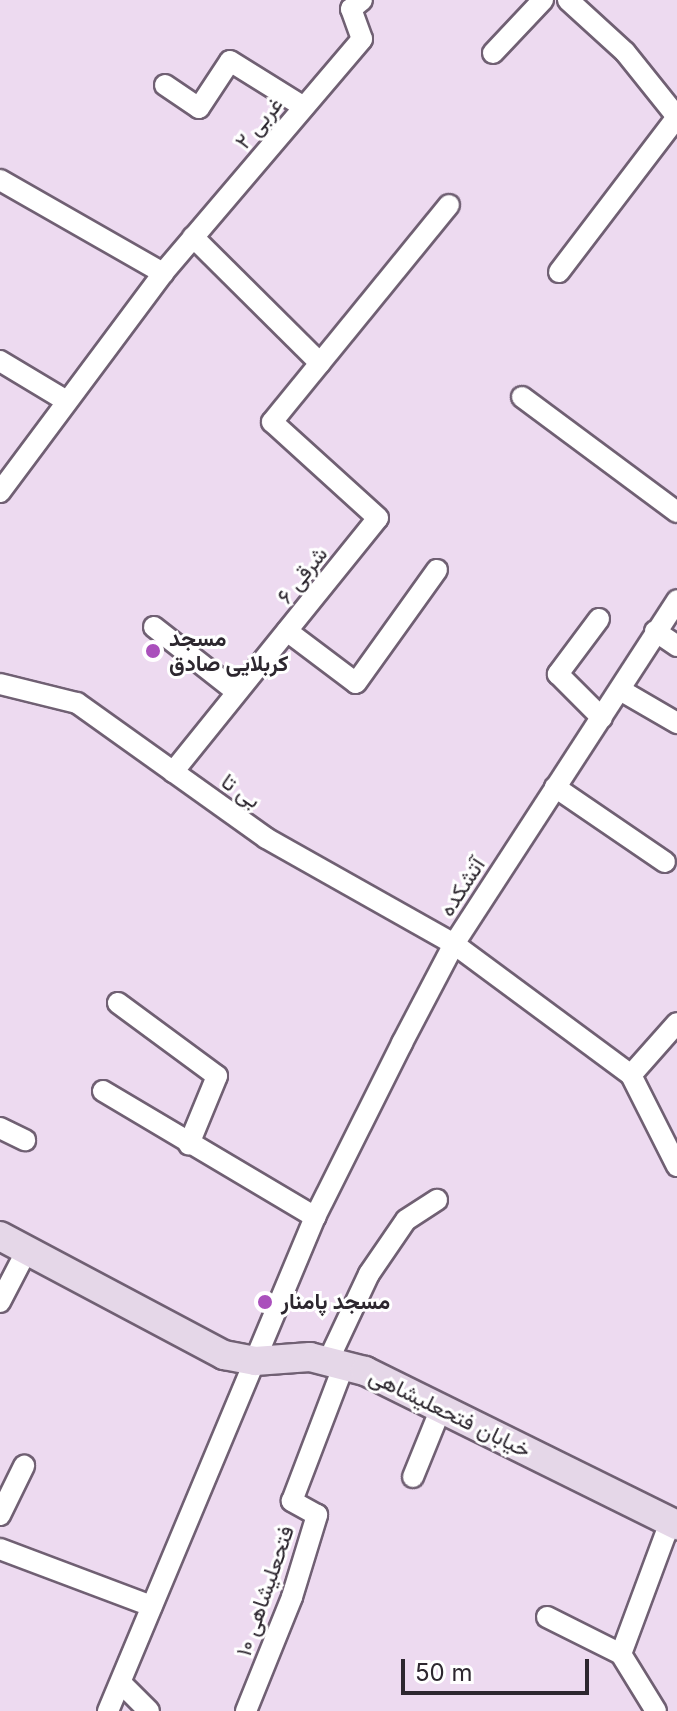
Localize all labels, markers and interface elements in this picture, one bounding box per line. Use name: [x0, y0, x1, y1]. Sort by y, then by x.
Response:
street label: ۲ غربی: [230, 92, 288, 154]
street label: ۶ شرقی: [271, 541, 333, 609]
place label: مسجد کربلایی صادق: [169, 625, 288, 676]
marker: مسجد کربلایی صادق: [144, 642, 162, 660]
street label: بی تا: [216, 768, 266, 814]
street label: آتشکده: [433, 853, 491, 921]
place label: مسجد پامنار: [281, 1289, 390, 1315]
marker: مسجد پامنار: [256, 1293, 274, 1311]
street label: خیابان فتحعلیشاهی: [365, 1363, 535, 1463]
street label: فتحعلیشاهی ۱۰: [230, 1522, 300, 1660]
scale bar: [405, 1643, 593, 1693]
text: 50 m: [415, 1658, 473, 1687]

